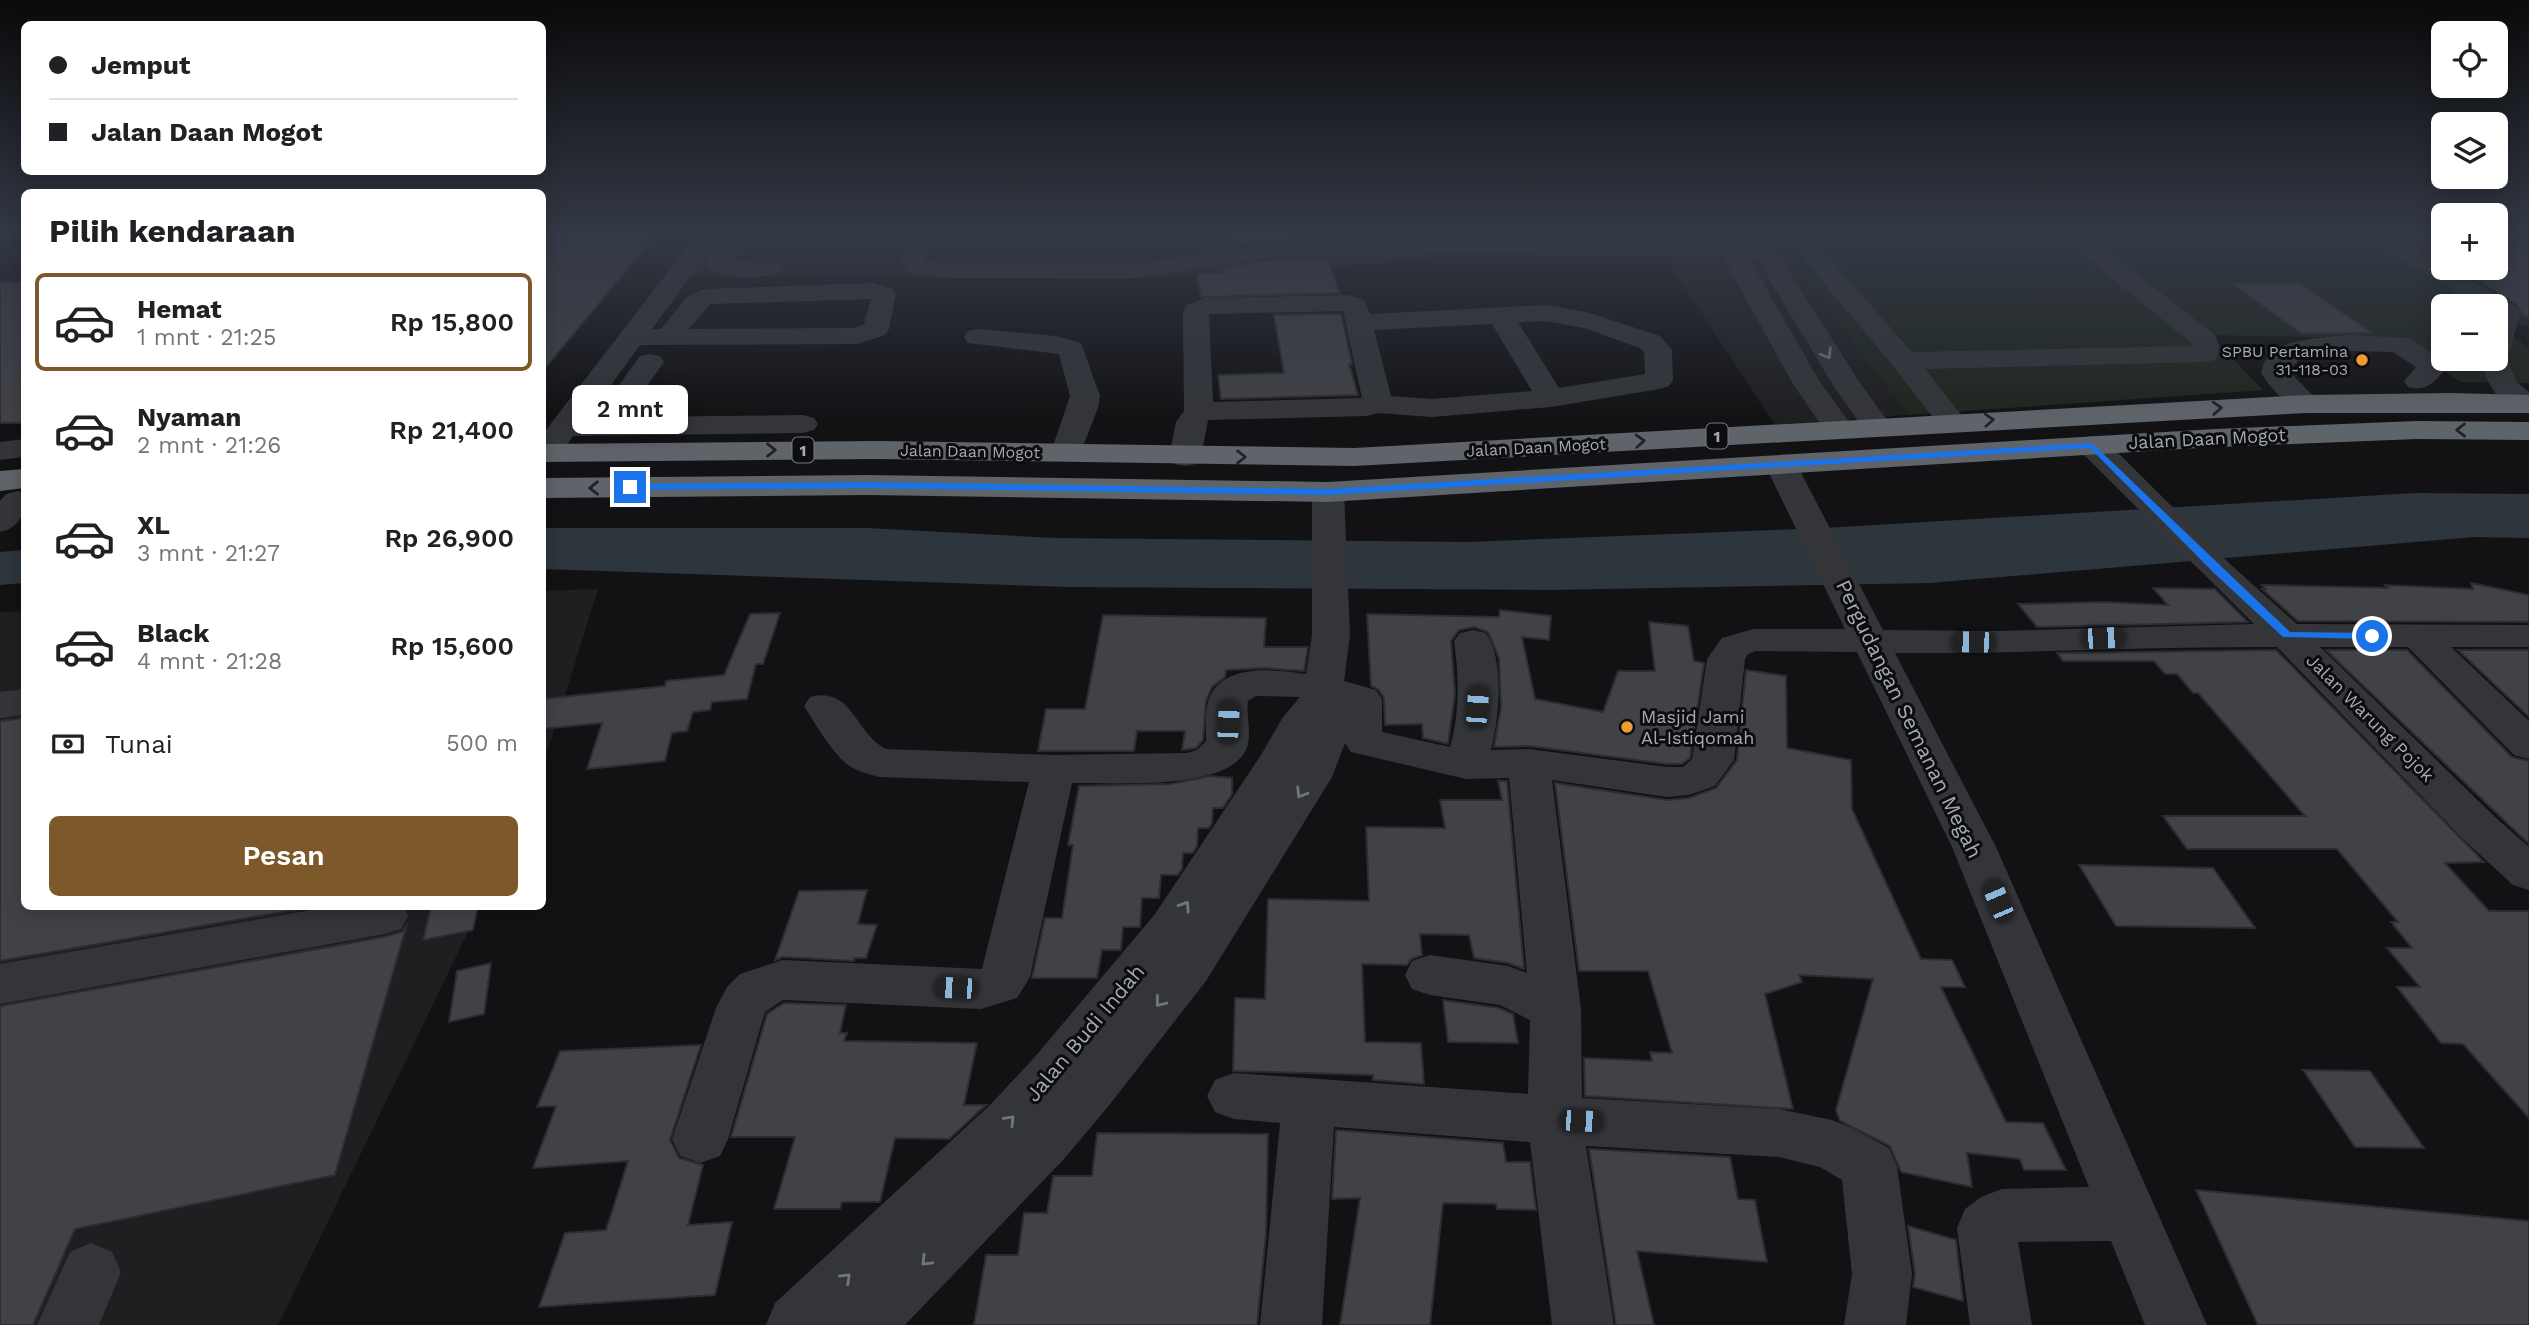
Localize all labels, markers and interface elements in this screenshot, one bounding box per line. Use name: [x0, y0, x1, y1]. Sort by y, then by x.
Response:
map controls: [2431, 21, 2508, 371]
button: locate: [2431, 21, 2508, 98]
text: Jemput: [91, 50, 190, 80]
button: layers: [2431, 112, 2508, 189]
text: Jalan Daan Mogot: [91, 117, 322, 147]
button: +: [2431, 203, 2508, 280]
text: Pilih kendaraan: [49, 212, 296, 250]
icon: car: [53, 291, 116, 354]
text: Hemat: [137, 294, 222, 324]
button: −: [2431, 294, 2508, 371]
text: Rp 15,800: [390, 307, 514, 337]
text: 1 mnt · 21:25: [137, 324, 276, 351]
place label: SPBU Pertamina 31-118-03: [2222, 342, 2348, 379]
one-way arrow: [1819, 346, 1832, 359]
marker: SPBU Pertamina 31-118-03: [2354, 352, 2370, 368]
callout: 2 mnt: [572, 386, 688, 434]
text: 2 mnt: [597, 396, 663, 423]
icon: car: [53, 399, 116, 462]
one-way arrow: [2211, 401, 2222, 416]
text: Nyaman: [137, 402, 241, 432]
one-way arrow: [1984, 412, 1995, 427]
text: Rp 21,400: [389, 415, 514, 445]
one-way arrow: [2455, 422, 2466, 438]
road number: 1: [1706, 424, 1728, 448]
street label: Jalan Daan Mogot: [2128, 424, 2287, 453]
text: 2 mnt · 21:26: [137, 432, 281, 459]
street label: Jalan Daan Mogot: [1466, 434, 1607, 461]
one-way arrow: [1635, 434, 1646, 449]
road number: 1: [792, 438, 814, 463]
street label: Jalan Daan Mogot: [900, 441, 1040, 462]
one-way arrow: [766, 442, 777, 458]
one-way arrow: [1236, 450, 1247, 465]
route end: [614, 471, 646, 503]
one-way arrow: [588, 480, 599, 495]
icon: car: [53, 507, 116, 570]
text: XL: [137, 510, 170, 540]
text: Rp 26,900: [384, 523, 514, 553]
text: 3 mnt · 21:27: [137, 540, 280, 567]
street label: Pergudangan Semanan Megah: [1831, 575, 1988, 862]
icon: car: [53, 615, 116, 678]
text: Black: [137, 618, 209, 648]
route start: [2356, 620, 2388, 652]
car: [2082, 627, 2125, 649]
text: Rp 15,600: [390, 631, 514, 661]
car: [1952, 631, 1995, 653]
text: 4 mnt · 21:28: [137, 648, 282, 675]
street label: Jalan Warung Pojok: [2302, 649, 2439, 786]
car: [1466, 685, 1489, 729]
car: [1217, 700, 1240, 744]
place label: Masjid Jami Al-Istiqomah: [1641, 706, 1754, 748]
marker: Masjid Jami Al-Istiqomah: [1619, 719, 1635, 735]
icon: cash: [49, 725, 87, 763]
text: Tunai: [105, 729, 173, 759]
text: 500 m: [446, 730, 518, 757]
one-way arrow: [1296, 785, 1309, 798]
button: Pesan: [49, 816, 518, 896]
car: [1981, 878, 2016, 924]
one-way arrow: [1177, 901, 1190, 914]
street label: Jalan Budi Indah: [1020, 959, 1149, 1106]
car: [935, 977, 978, 999]
one-way arrow: [1156, 994, 1169, 1006]
car: [1560, 1110, 1603, 1132]
one-way arrow: [1002, 1115, 1015, 1128]
one-way arrow: [921, 1253, 934, 1266]
one-way arrow: [838, 1274, 851, 1286]

